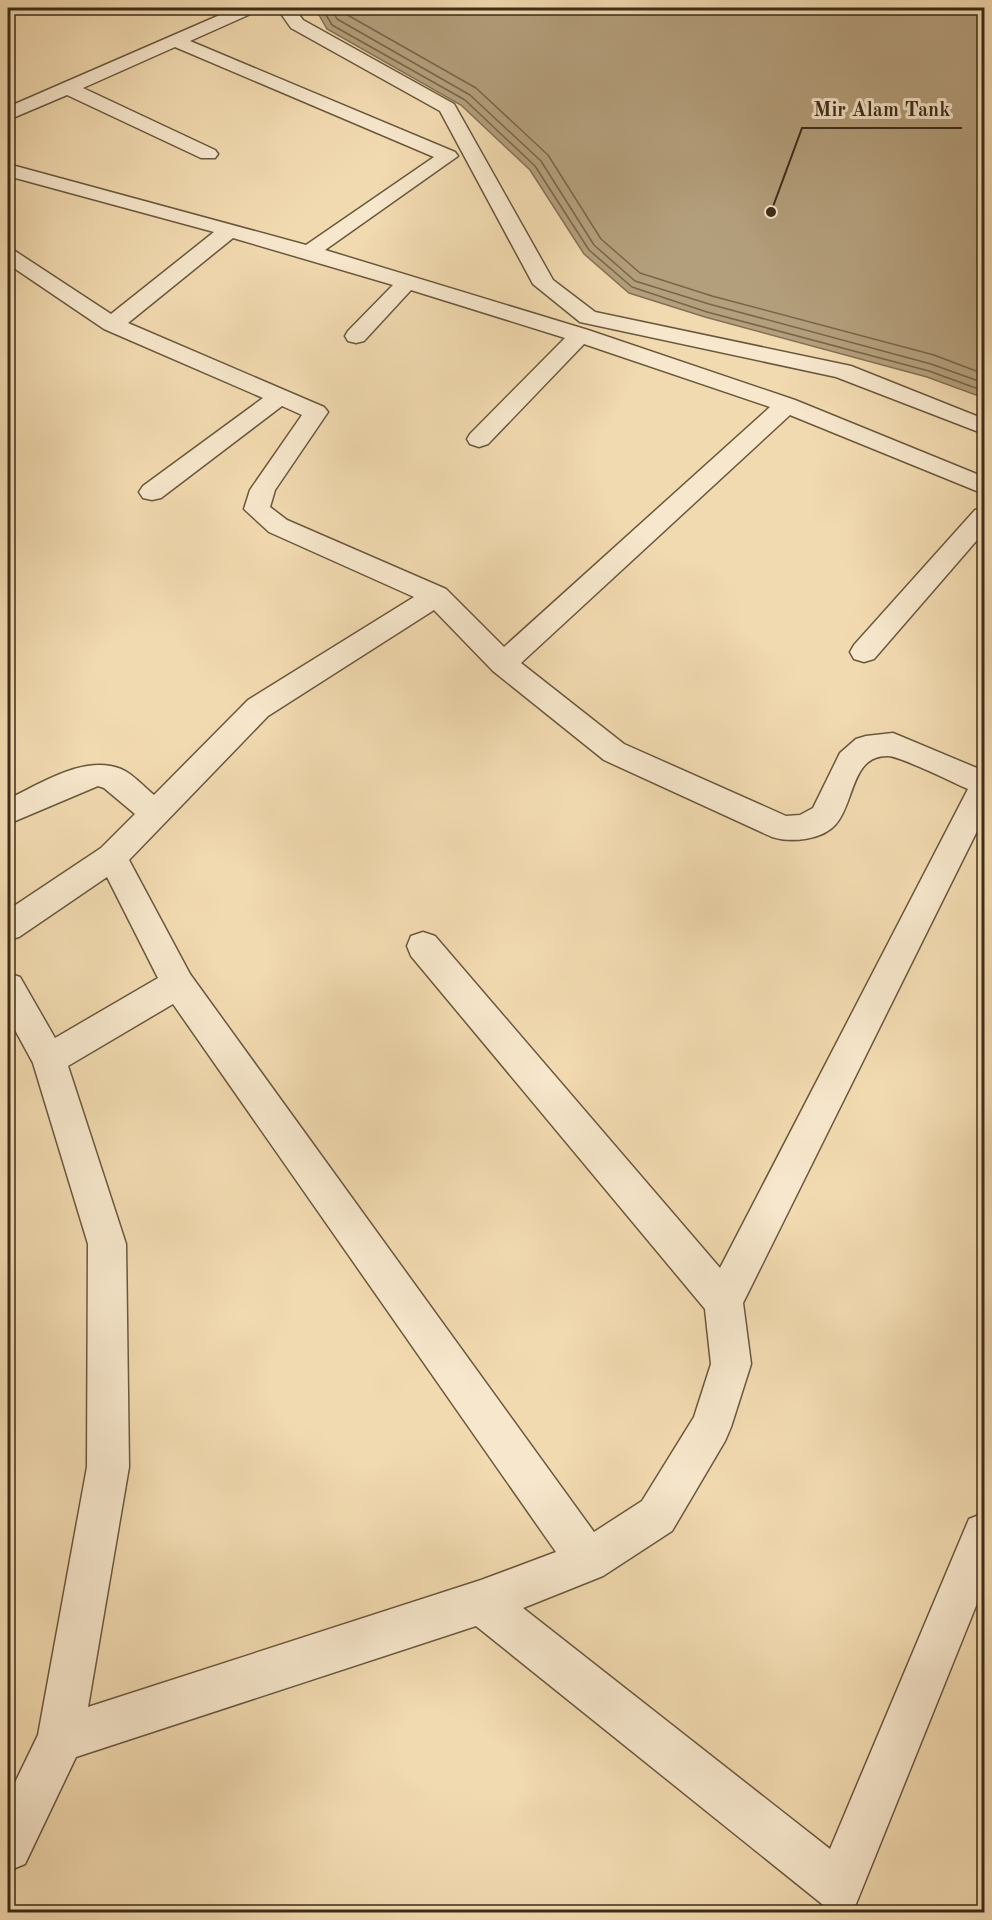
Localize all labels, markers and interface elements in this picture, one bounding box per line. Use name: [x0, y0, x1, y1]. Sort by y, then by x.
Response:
callout: Mir Alam Tank: [802, 90, 962, 128]
text: Mir Alam Tank: [814, 101, 950, 121]

